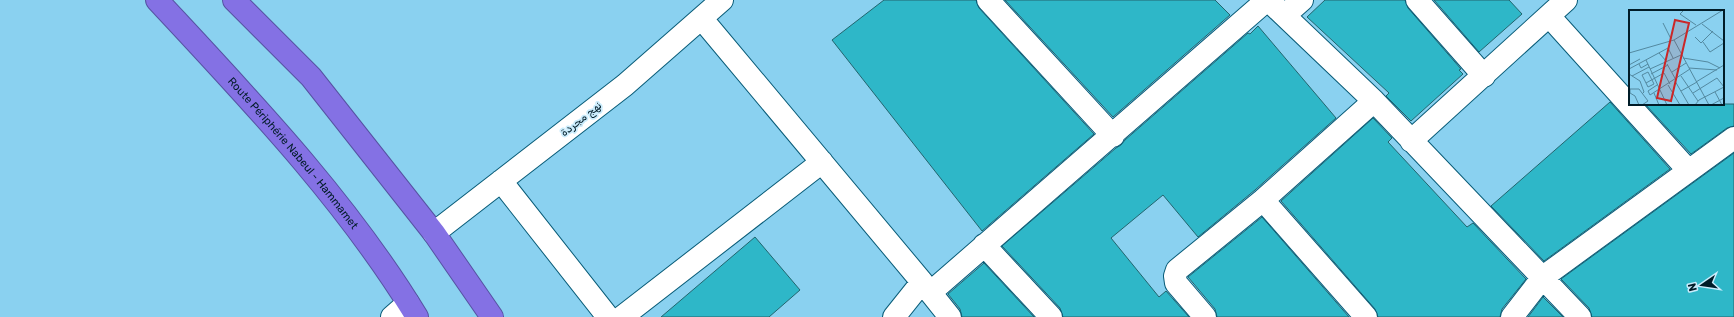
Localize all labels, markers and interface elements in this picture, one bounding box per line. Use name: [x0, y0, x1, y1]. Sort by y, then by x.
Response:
inset map: [1629, 10, 1724, 105]
street label: Route Périphérie Nabeul - Hammamet: [225, 74, 362, 232]
street label: نهج مجردة: [558, 99, 606, 141]
north arrow: [1682, 265, 1722, 305]
text: N: [1686, 282, 1700, 292]

